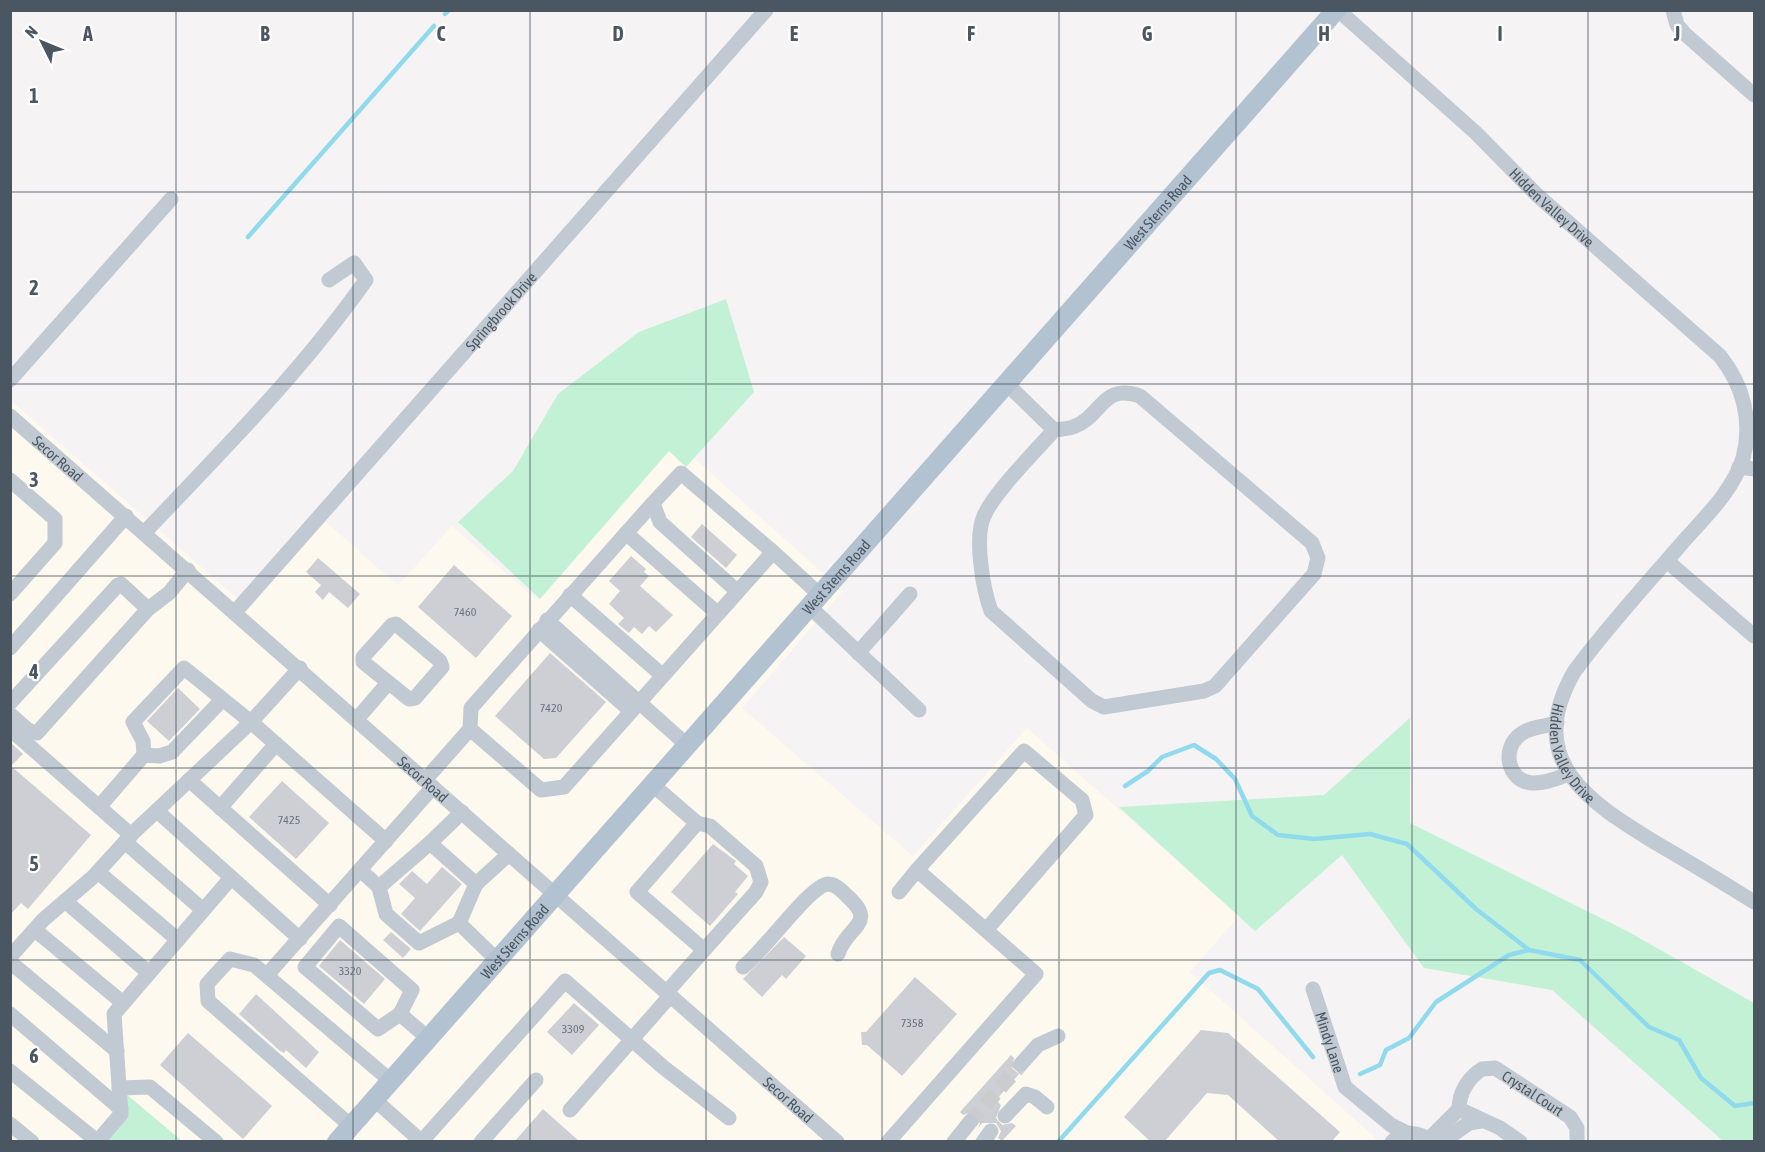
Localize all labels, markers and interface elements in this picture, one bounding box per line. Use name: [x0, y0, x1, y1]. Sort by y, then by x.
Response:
north arrow: [12, 12, 72, 72]
text: N: [21, 22, 41, 41]
text: A: [82, 22, 93, 45]
text: B: [260, 22, 270, 45]
text: C: [437, 22, 446, 45]
text: D: [612, 22, 624, 45]
text: E: [790, 22, 799, 45]
text: F: [967, 22, 975, 45]
text: G: [1142, 22, 1153, 45]
text: H: [1318, 22, 1330, 45]
text: I: [1497, 22, 1503, 45]
text: J: [1673, 22, 1680, 45]
text: 1: [29, 84, 39, 107]
street label: Hidden Valley Drive: [1506, 164, 1598, 250]
street label: West Sterns Road: [1120, 171, 1195, 253]
street label: Springbrook Drive: [462, 268, 540, 354]
text: 2: [29, 276, 39, 299]
street label: Secor Road: [30, 432, 87, 485]
text: 3: [29, 468, 39, 491]
street label: West Sterns Road: [798, 536, 873, 618]
house number: 7460: [454, 605, 477, 619]
text: 4: [28, 660, 39, 683]
house number: 7420: [540, 701, 563, 715]
street label: Hidden Valley Drive: [1547, 702, 1599, 806]
street label: Secor Road: [395, 752, 452, 805]
house number: 7425: [278, 813, 300, 827]
text: 5: [29, 852, 39, 875]
street label: West Sterns Road: [477, 900, 552, 982]
house number: 3320: [339, 964, 362, 978]
street label: Mindy Lane: [1313, 1010, 1348, 1075]
house number: 7358: [901, 1016, 924, 1030]
house number: 3309: [562, 1022, 585, 1036]
text: 6: [29, 1044, 39, 1067]
street label: Crystal Court: [1499, 1067, 1567, 1119]
street label: Secor Road: [760, 1073, 817, 1126]

